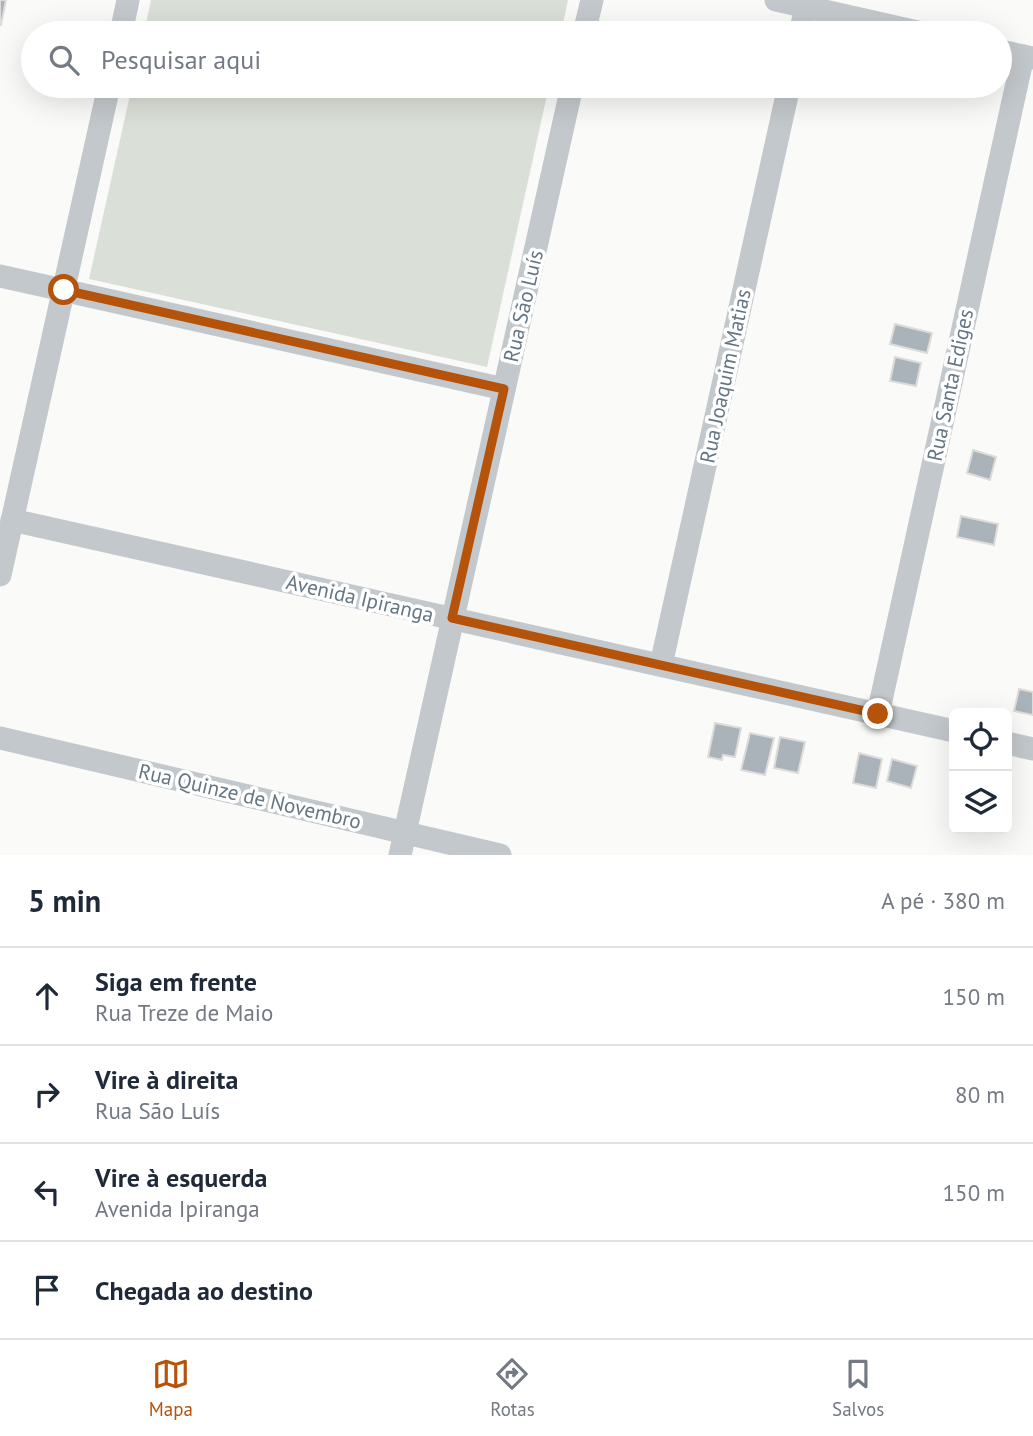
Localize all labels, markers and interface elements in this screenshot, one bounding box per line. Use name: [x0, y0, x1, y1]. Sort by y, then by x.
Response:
search box: [21, 21, 1012, 98]
icon: search: [45, 41, 83, 79]
text: Pesquisar aqui: [101, 43, 261, 76]
street label: Rua São Luís: [497, 247, 549, 365]
route start: [48, 274, 79, 305]
street label: Rua Joaquim Matias: [693, 286, 757, 466]
street label: Rua Santa Ediges: [921, 306, 979, 464]
street label: Avenida Ipiranga: [284, 568, 436, 628]
route end: [862, 698, 893, 729]
map controls: [949, 708, 1012, 834]
button: locate: [949, 708, 1012, 771]
street label: Rua Quinze de Novembro: [136, 757, 364, 835]
button: layers: [949, 771, 1012, 834]
text: 5 min: [28, 881, 101, 920]
text: A pé · 380 m: [881, 886, 1005, 915]
text: Siga em frente: [95, 965, 257, 998]
icon: ahead: [28, 977, 66, 1015]
text: 150 m: [943, 982, 1005, 1011]
text: Rua Treze de Maio: [95, 998, 273, 1027]
text: Vire à direita: [95, 1063, 238, 1096]
icon: right: [28, 1075, 66, 1113]
text: 80 m: [955, 1080, 1005, 1109]
text: Rua São Luís: [95, 1096, 220, 1125]
text: Vire à esquerda: [95, 1161, 267, 1194]
icon: left: [28, 1173, 66, 1211]
text: 150 m: [943, 1178, 1005, 1207]
text: Avenida Ipiranga: [95, 1194, 260, 1223]
icon: arrive: [28, 1271, 66, 1309]
text: Chegada ao destino: [95, 1274, 313, 1307]
tab: Mapa: [149, 1355, 193, 1421]
tab: Rotas: [490, 1355, 535, 1421]
tab: Salvos: [832, 1355, 884, 1421]

